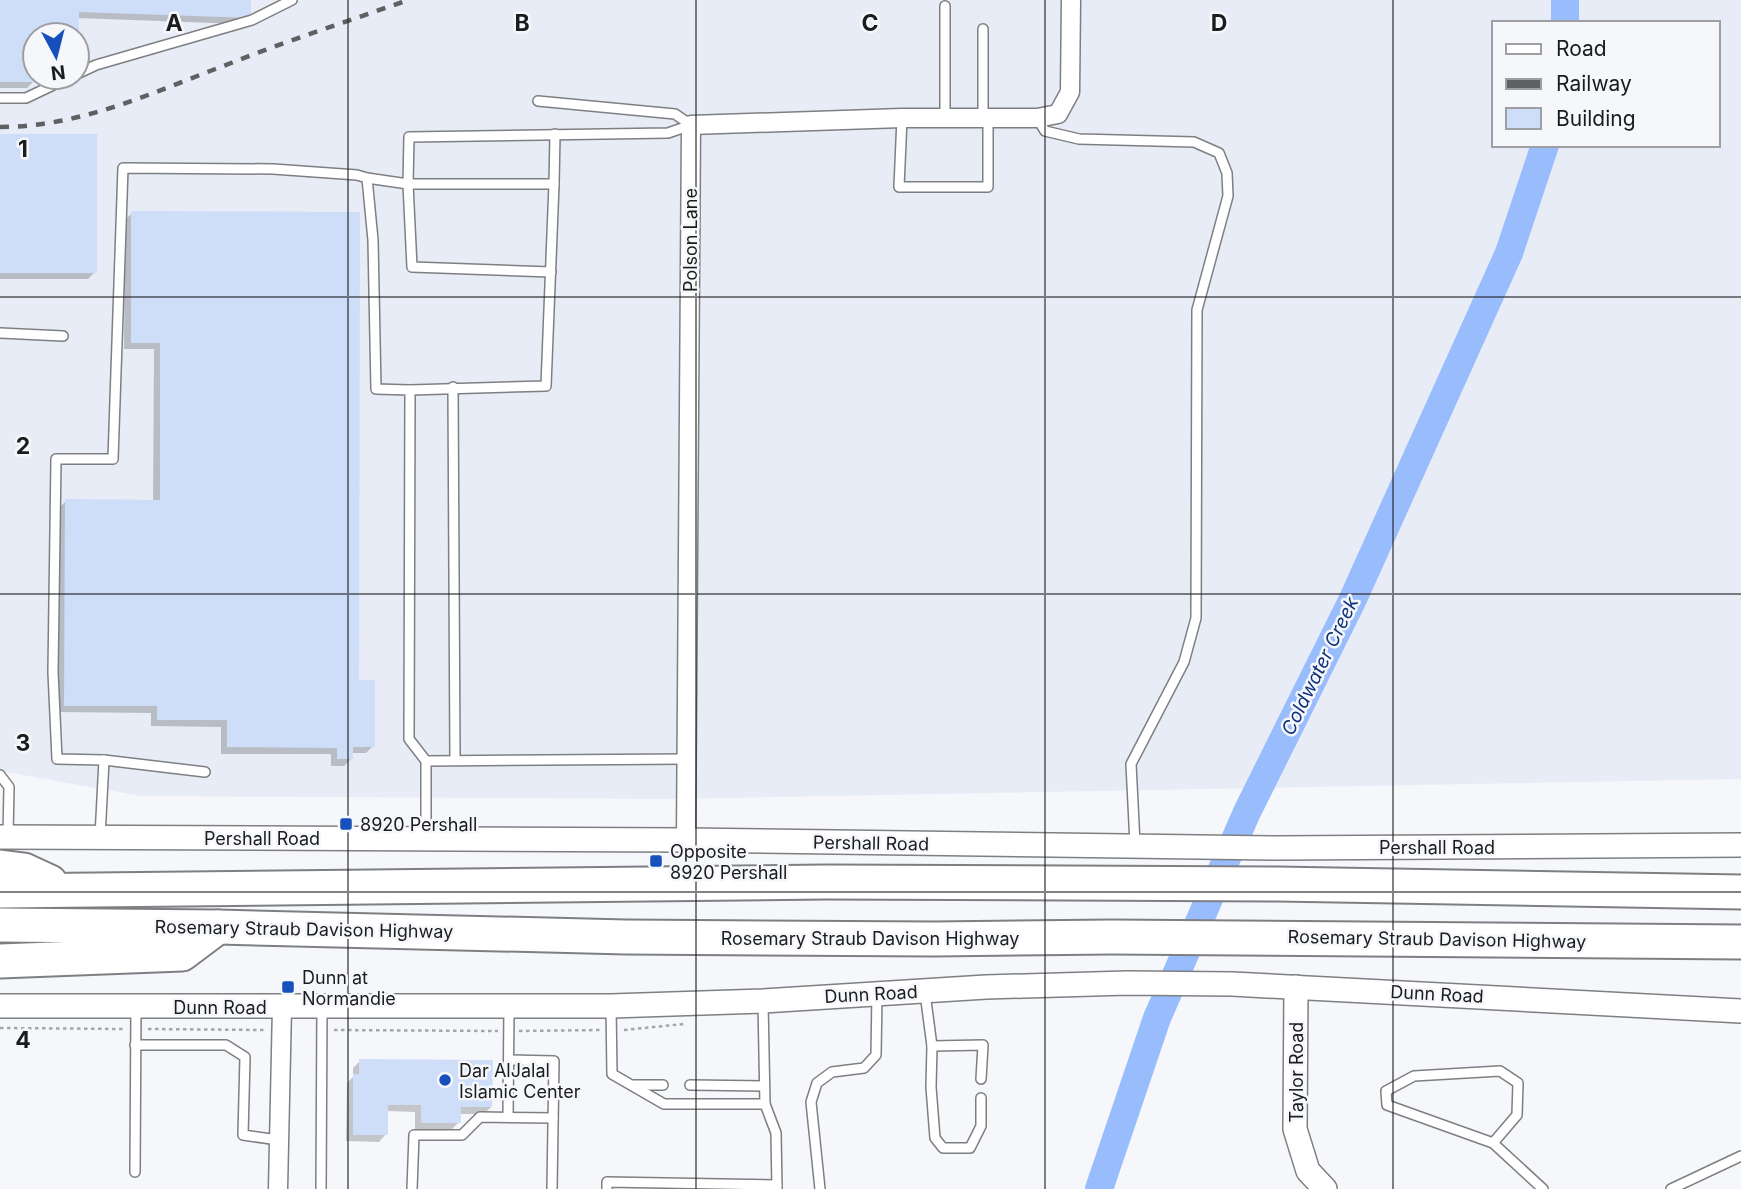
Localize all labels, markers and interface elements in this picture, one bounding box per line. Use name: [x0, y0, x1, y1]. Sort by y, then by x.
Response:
text: A: [165, 9, 183, 37]
text: B: [514, 9, 530, 37]
text: C: [861, 9, 879, 37]
text: D: [1211, 9, 1227, 37]
north arrow: [21, 21, 91, 91]
legend: [1492, 21, 1720, 147]
text: Road: [1556, 36, 1607, 61]
text: N: [49, 60, 67, 85]
text: Railway: [1556, 71, 1632, 96]
text: Building: [1556, 106, 1636, 131]
text: 1: [18, 135, 28, 163]
street label: Polson Lane: [680, 188, 701, 292]
text: 2: [16, 432, 30, 460]
water label: Coldwater Creek: [1277, 593, 1364, 739]
text: 3: [16, 729, 30, 757]
place label: 8920 Pershall: [360, 814, 477, 835]
marker: 8920 Pershall: [338, 816, 354, 832]
street label: Pershall Road: [204, 828, 320, 849]
street label: Pershall Road: [813, 831, 929, 855]
street label: Pershall Road: [1379, 837, 1495, 858]
place label: Opposite 8920 Pershall: [670, 841, 787, 883]
marker: Opposite 8920 Pershall: [648, 853, 664, 869]
street label: Rosemary Straub Davison Highway: [154, 916, 454, 942]
street label: Rosemary Straub Davison Highway: [1287, 926, 1587, 952]
street label: Rosemary Straub Davison Highway: [721, 928, 1019, 949]
place label: Dunn at Normandie: [302, 967, 396, 1009]
marker: Dunn at Normandie: [280, 979, 296, 995]
street label: Dunn Road: [824, 981, 918, 1007]
street label: Dunn Road: [1390, 981, 1484, 1007]
street label: Dunn Road: [173, 997, 267, 1018]
street label: Taylor Road: [1286, 1022, 1307, 1122]
text: 4: [15, 1026, 31, 1054]
place label: Dar AlJalal Islamic Center: [459, 1060, 581, 1102]
marker: Dar AlJalal Islamic Center: [437, 1072, 453, 1088]

